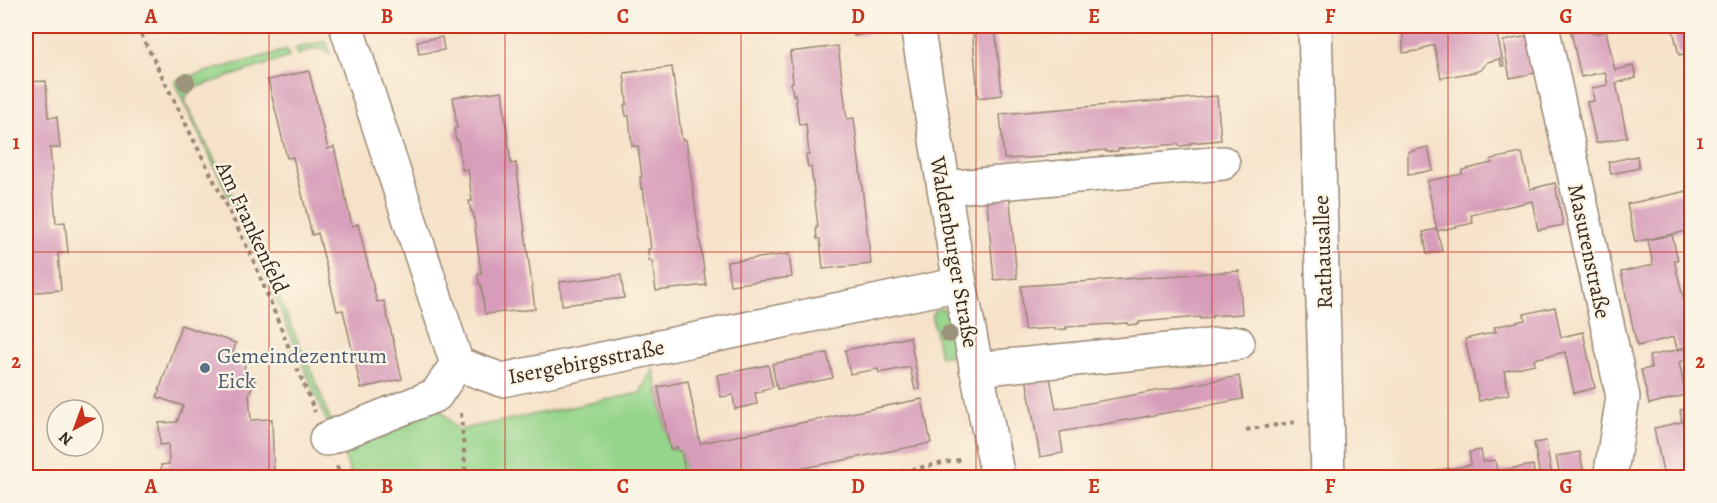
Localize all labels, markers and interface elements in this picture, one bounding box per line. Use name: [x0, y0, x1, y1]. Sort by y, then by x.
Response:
text: A: [144, 3, 158, 30]
text: B: [381, 3, 393, 30]
text: C: [617, 3, 629, 30]
text: D: [851, 3, 865, 30]
text: E: [1088, 3, 1100, 30]
text: F: [1325, 3, 1336, 30]
text: G: [1559, 3, 1573, 30]
text: 1: [12, 129, 20, 156]
text: 1: [1696, 129, 1704, 156]
street label: Waldenburger Straße: [922, 153, 986, 350]
street label: Am Frankenfeld: [208, 156, 296, 299]
street label: Masurenstraße: [1560, 181, 1618, 321]
street label: Rathausallee: [1306, 194, 1340, 309]
street label: Isergebirgsstraße: [505, 332, 667, 392]
place label: Gemeindezentrum Eick: [217, 341, 387, 396]
text: 2: [11, 348, 21, 375]
text: 2: [1695, 348, 1705, 375]
marker: Gemeindezentrum Eick: [198, 361, 212, 375]
north arrow: [45, 398, 105, 458]
text: N: [54, 426, 77, 451]
text: A: [144, 473, 158, 500]
text: B: [381, 473, 393, 500]
text: C: [617, 473, 629, 500]
text: D: [851, 473, 865, 500]
text: E: [1088, 473, 1100, 500]
text: F: [1325, 473, 1336, 500]
text: G: [1559, 473, 1573, 500]

